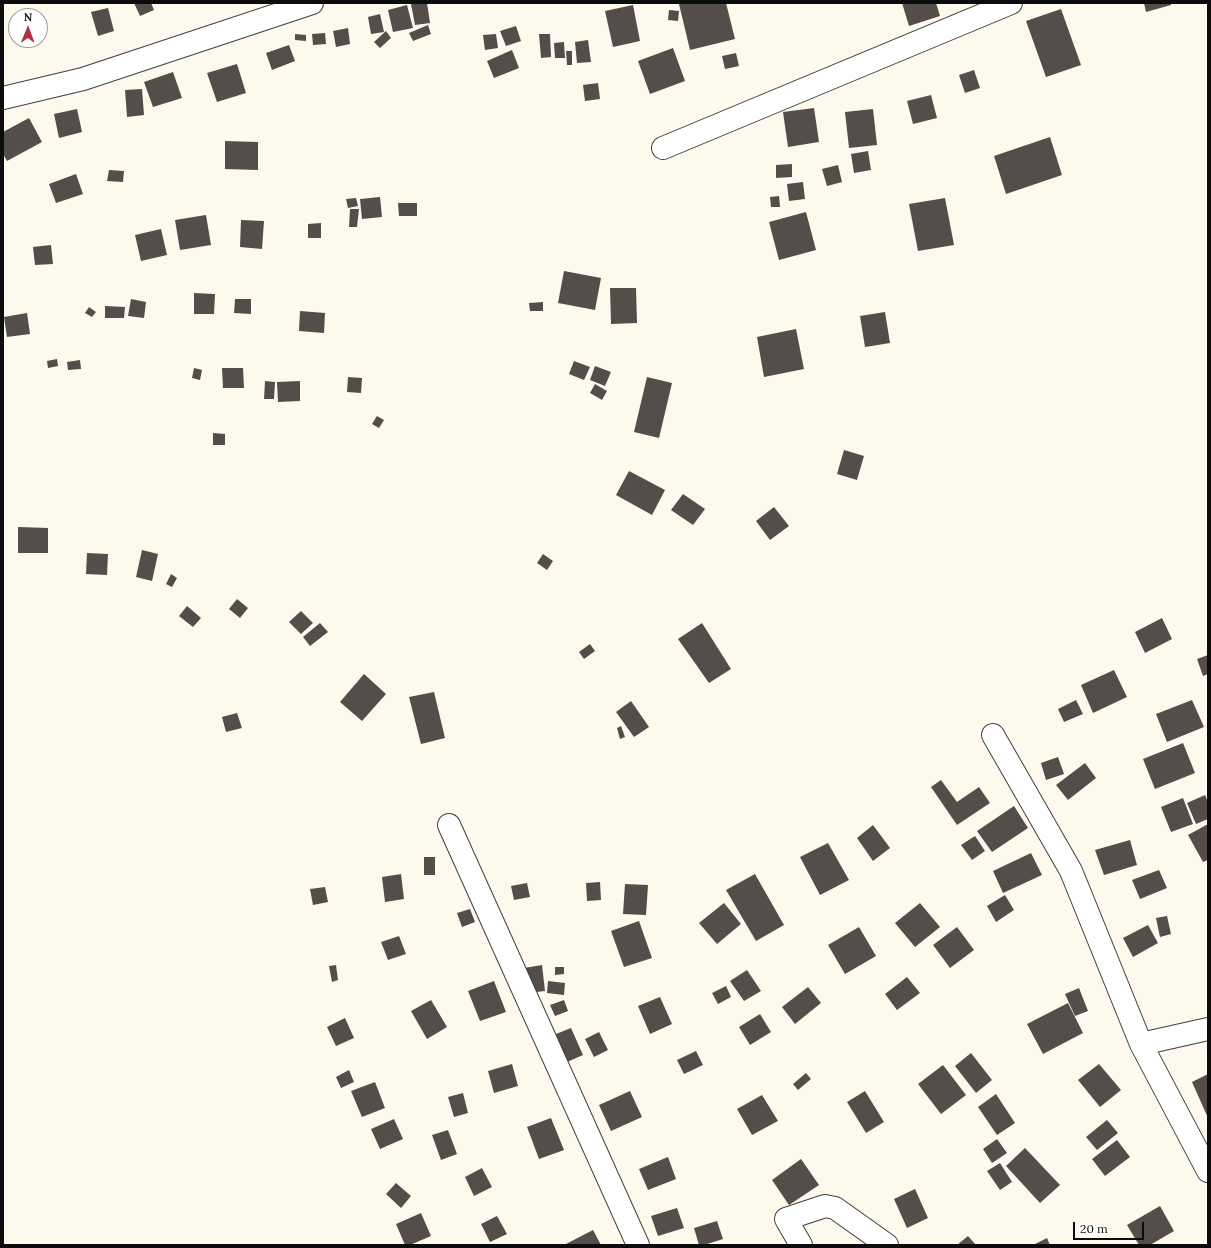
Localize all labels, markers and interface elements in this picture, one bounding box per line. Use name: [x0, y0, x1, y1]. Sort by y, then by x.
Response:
north arrow: [8, 8, 48, 48]
text: N: [24, 10, 33, 24]
scale bar: [1075, 1214, 1146, 1240]
text: 20 m: [1080, 1221, 1108, 1236]

